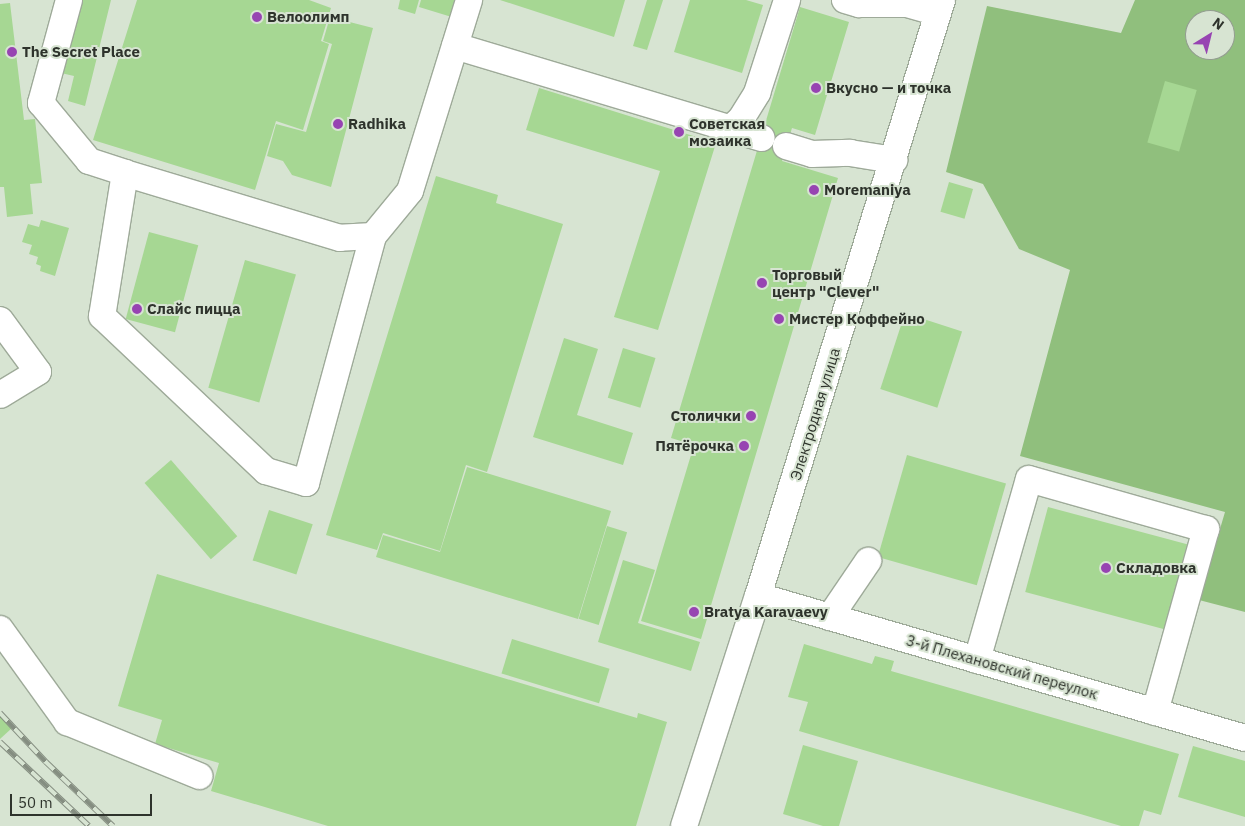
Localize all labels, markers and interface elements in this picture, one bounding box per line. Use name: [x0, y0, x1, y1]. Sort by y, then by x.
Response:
place label: Велоолимп: [267, 8, 350, 26]
north arrow: [1185, 10, 1235, 60]
marker: Велоолимп: [251, 11, 263, 23]
text: N: [1209, 13, 1228, 34]
place label: The Secret Place: [22, 43, 140, 61]
marker: The Secret Place: [6, 46, 18, 58]
place label: Вкусно — и точка: [826, 79, 951, 97]
marker: Вкусно — и точка: [810, 82, 822, 94]
place label: Советская мозаика: [689, 114, 765, 149]
place label: Radhika: [348, 115, 406, 133]
marker: Radhika: [332, 118, 344, 130]
marker: Советская мозаика: [673, 126, 685, 138]
place label: Moremaniya: [824, 181, 911, 199]
marker: Moremaniya: [808, 184, 820, 196]
place label: Торговый центр "Clever": [772, 265, 879, 300]
marker: Торговый центр "Clever": [756, 277, 768, 289]
place label: Слайс пицца: [147, 300, 241, 318]
marker: Слайс пицца: [131, 303, 143, 315]
place label: Мистер Коффейно: [789, 310, 925, 328]
marker: Мистер Коффейно: [773, 313, 785, 325]
street label: Электродная улица: [786, 346, 844, 482]
place label: Столички: [671, 407, 741, 425]
marker: Столички: [745, 410, 757, 422]
place label: Пятёрочка: [655, 437, 734, 455]
marker: Пятёрочка: [738, 440, 750, 452]
place label: Складовка: [1116, 559, 1197, 577]
marker: Складовка: [1100, 562, 1112, 574]
place label: Bratya Karavaevy: [704, 603, 828, 621]
marker: Bratya Karavaevy: [688, 606, 700, 618]
street label: 3-й Плехановский переулок: [904, 631, 1100, 703]
scale bar: [12, 784, 155, 816]
text: 50 m: [18, 793, 53, 812]

